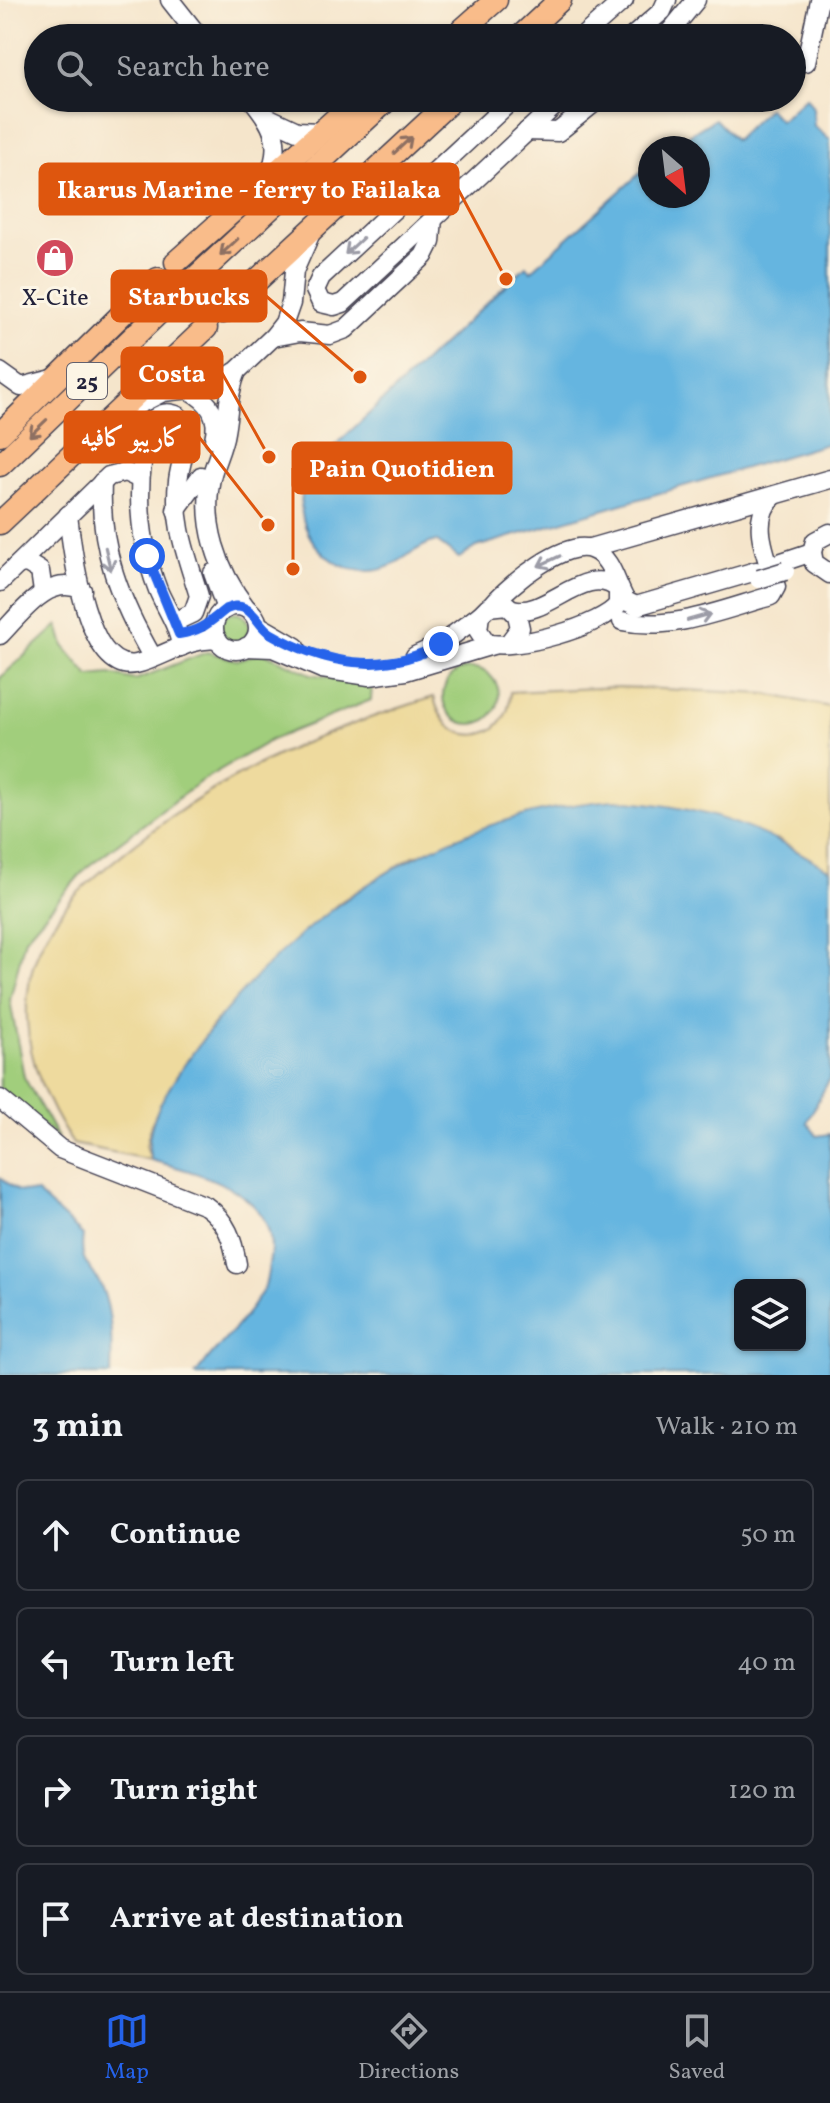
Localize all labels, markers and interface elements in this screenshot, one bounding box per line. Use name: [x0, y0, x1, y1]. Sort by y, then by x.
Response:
search box: [24, 24, 806, 112]
icon: search: [52, 46, 96, 90]
text: Search here: [116, 47, 270, 89]
one-way arrow: [393, 136, 413, 154]
north arrow: [638, 136, 710, 208]
callout: Ikarus Marine - ferry to Failaka: [40, 164, 458, 214]
text: Ikarus Marine - ferry to Failaka: [57, 173, 441, 209]
shop icon: X-Cite: [34, 237, 76, 279]
one-way arrow: [219, 237, 239, 256]
one-way arrow: [345, 237, 365, 255]
callout: Starbucks: [112, 271, 266, 321]
text: Starbucks: [128, 280, 250, 316]
place label: X-Cite: [21, 282, 89, 316]
callout: Costa: [122, 348, 222, 398]
text: Costa: [138, 357, 206, 393]
road number: 25: [67, 363, 107, 399]
callout: كاريبو كافيه: [65, 412, 199, 462]
one-way arrow: [29, 418, 48, 437]
text: كاريبو كافيه: [81, 421, 183, 457]
callout: Pain Quotidien: [293, 443, 511, 493]
text: Pain Quotidien: [309, 452, 495, 488]
route start: [129, 538, 165, 574]
one-way arrow: [101, 546, 116, 571]
one-way arrow: [537, 554, 561, 569]
one-way arrow: [685, 609, 711, 624]
route end: [423, 626, 459, 662]
map controls: [734, 1279, 806, 1351]
button: layers: [734, 1279, 806, 1351]
text: 3 min: [32, 1404, 123, 1451]
text: Walk · 210 m: [655, 1409, 798, 1445]
icon: ahead: [34, 1513, 78, 1557]
text: Continue: [110, 1514, 241, 1556]
text: 50 m: [740, 1517, 796, 1553]
icon: left: [34, 1641, 78, 1685]
text: Turn left: [110, 1642, 234, 1684]
text: 40 m: [737, 1645, 796, 1681]
icon: right: [34, 1769, 78, 1813]
text: Turn right: [110, 1770, 258, 1812]
text: 120 m: [728, 1773, 796, 1809]
icon: arrive: [34, 1897, 78, 1941]
text: Arrive at destination: [110, 1898, 404, 1940]
tab: Map: [105, 2009, 149, 2088]
tab: Directions: [358, 2009, 459, 2088]
tab: Saved: [669, 2009, 725, 2088]

